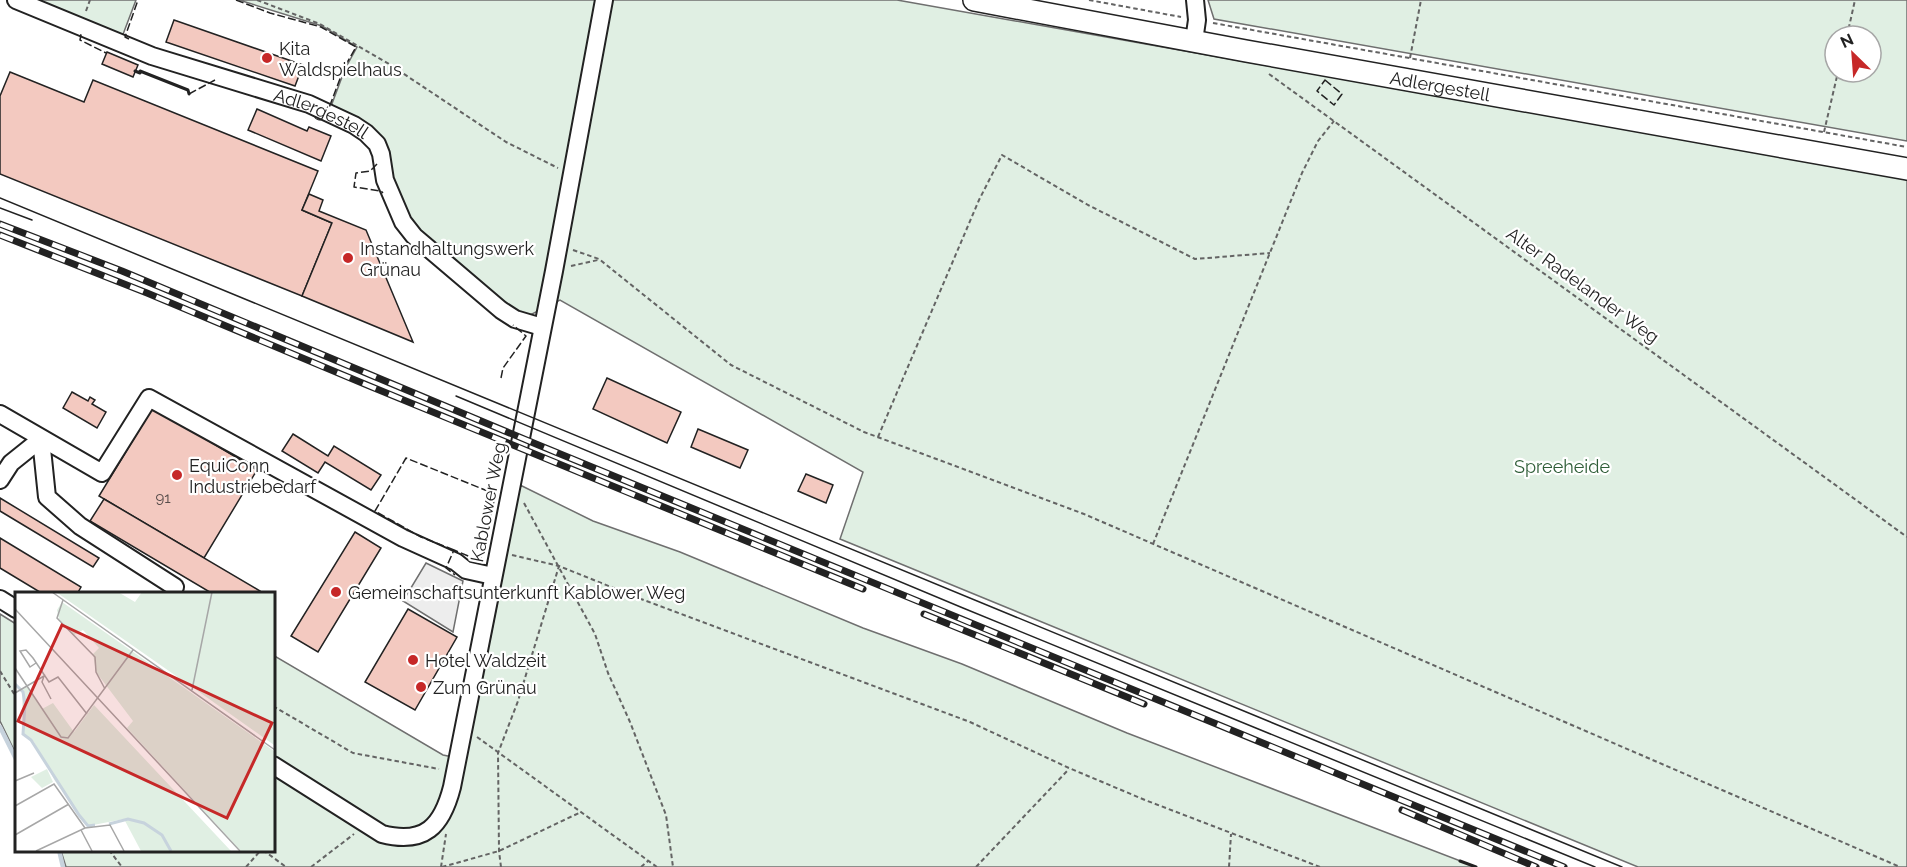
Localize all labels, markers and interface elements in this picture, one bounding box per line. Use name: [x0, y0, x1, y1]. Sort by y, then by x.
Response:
north arrow: [1823, 24, 1883, 84]
text: N: [1837, 30, 1856, 52]
place label: Kita Waldspielhaus: [279, 38, 402, 80]
marker: Kita Waldspielhaus: [260, 51, 274, 65]
street label: Adlergestell: [1388, 66, 1492, 105]
street label: Adlergestell: [272, 83, 373, 143]
street label: Alter Radelander Weg: [1503, 223, 1663, 347]
place label: Instandhaltungswerk Grünau: [360, 238, 534, 280]
marker: Instandhaltungswerk Grünau: [341, 251, 355, 265]
street label: Kablower Weg: [466, 440, 510, 564]
place label: EquiConn Industriebedarf: [189, 455, 317, 497]
park label: Spreeheide: [1514, 456, 1610, 477]
marker: EquiConn Industriebedarf: [170, 468, 184, 482]
house number: 91: [155, 489, 171, 507]
place label: Gemeinschaftsunterkunft Kablower Weg: [348, 582, 685, 603]
marker: Gemeinschaftsunterkunft Kablower Weg: [329, 585, 343, 599]
inset map: [15, 592, 274, 852]
place label: Hotel Waldzeit: [425, 650, 546, 671]
marker: Hotel Waldzeit: [406, 653, 420, 667]
place label: Zum Grünau: [433, 677, 537, 698]
marker: Zum Grünau: [414, 680, 428, 694]

